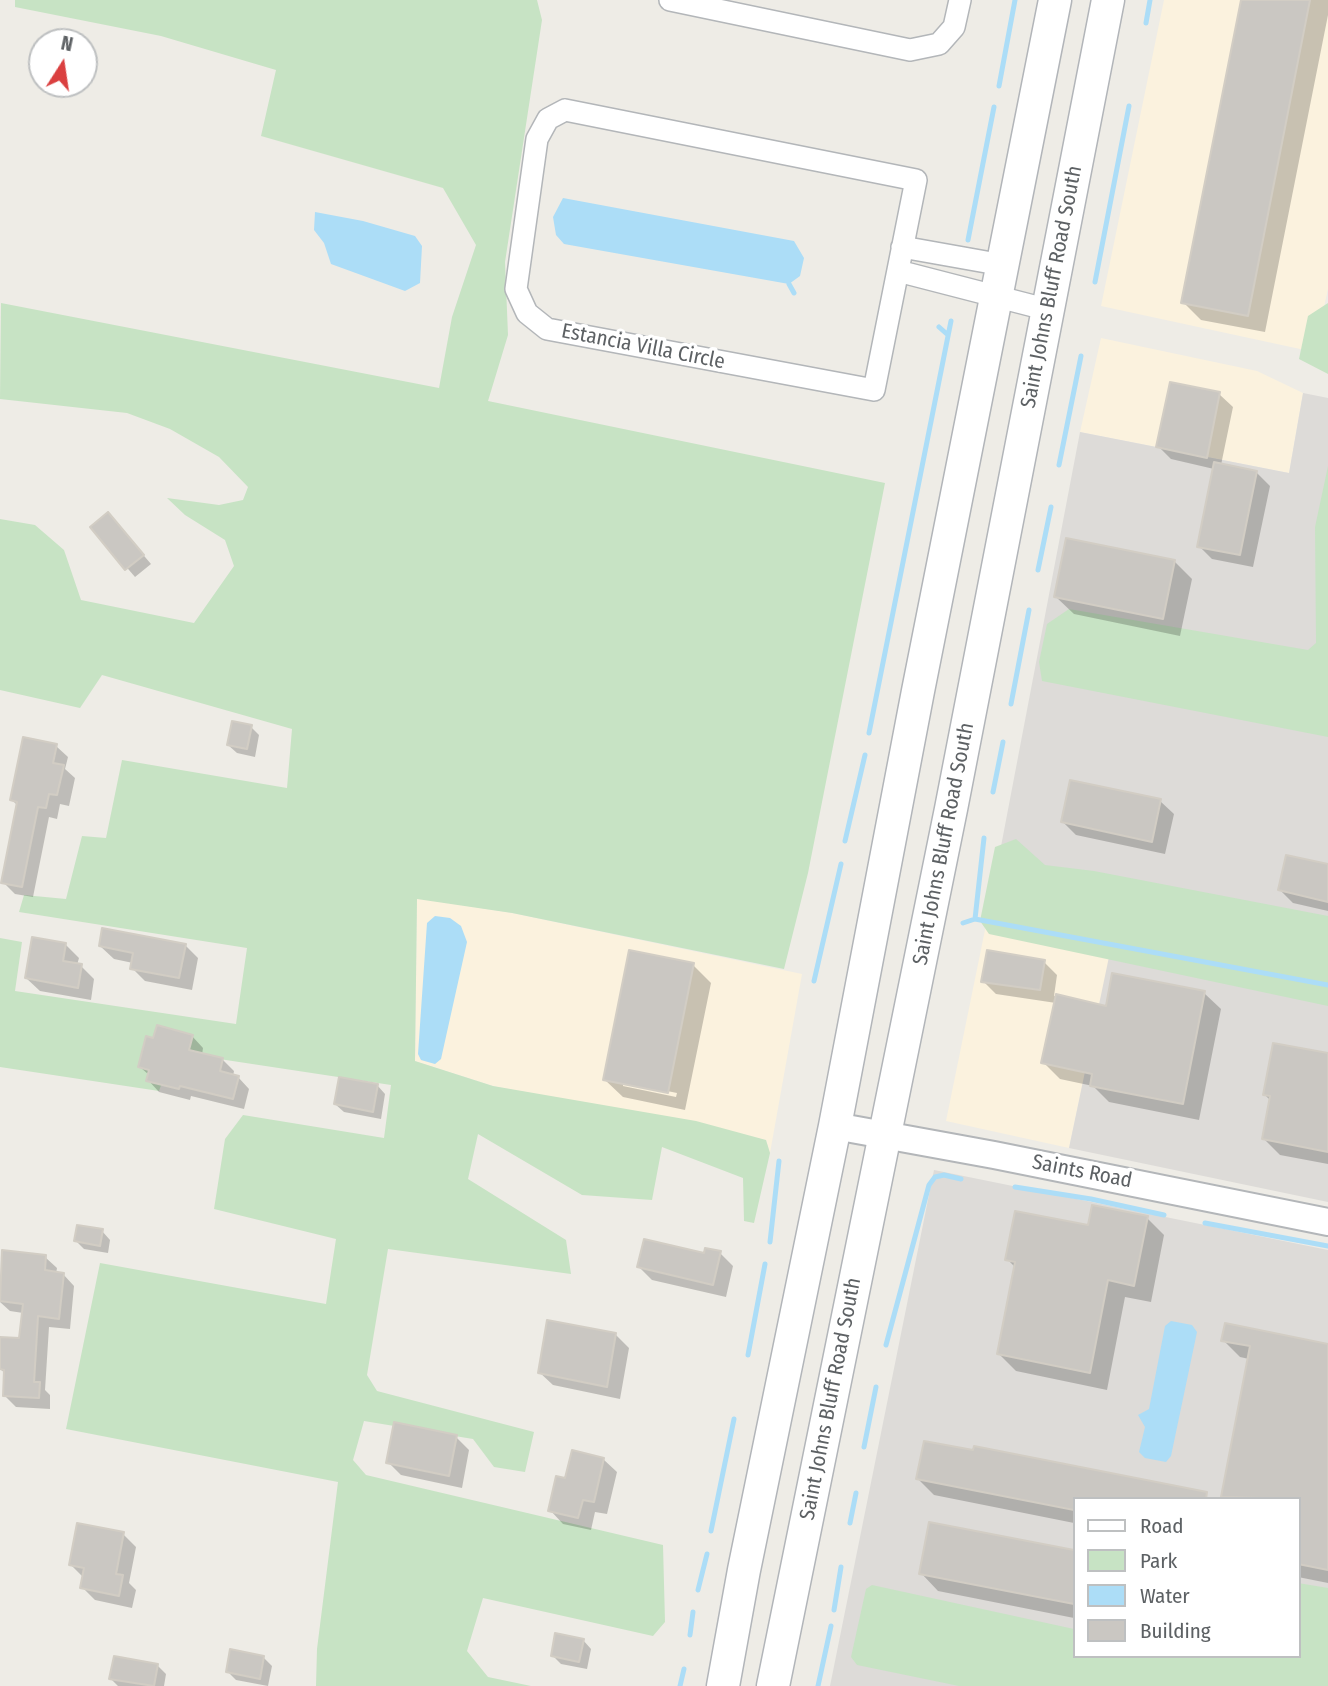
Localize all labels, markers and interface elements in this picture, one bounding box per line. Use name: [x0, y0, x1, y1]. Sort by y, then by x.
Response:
north arrow: [28, 28, 98, 98]
text: N: [59, 31, 75, 56]
street label: Saint Johns Bluff Road South: [1016, 164, 1088, 410]
street label: Estancia Villa Circle: [559, 319, 727, 375]
street label: Saint Johns Bluff Road South: [908, 721, 980, 967]
street label: Saints Road: [1030, 1150, 1134, 1194]
street label: Saint Johns Bluff Road South: [795, 1276, 867, 1522]
legend: [1072, 1497, 1300, 1658]
text: Road: [1140, 1513, 1184, 1539]
text: Park: [1140, 1548, 1177, 1574]
text: Water: [1140, 1583, 1190, 1609]
text: Building: [1140, 1618, 1211, 1644]

